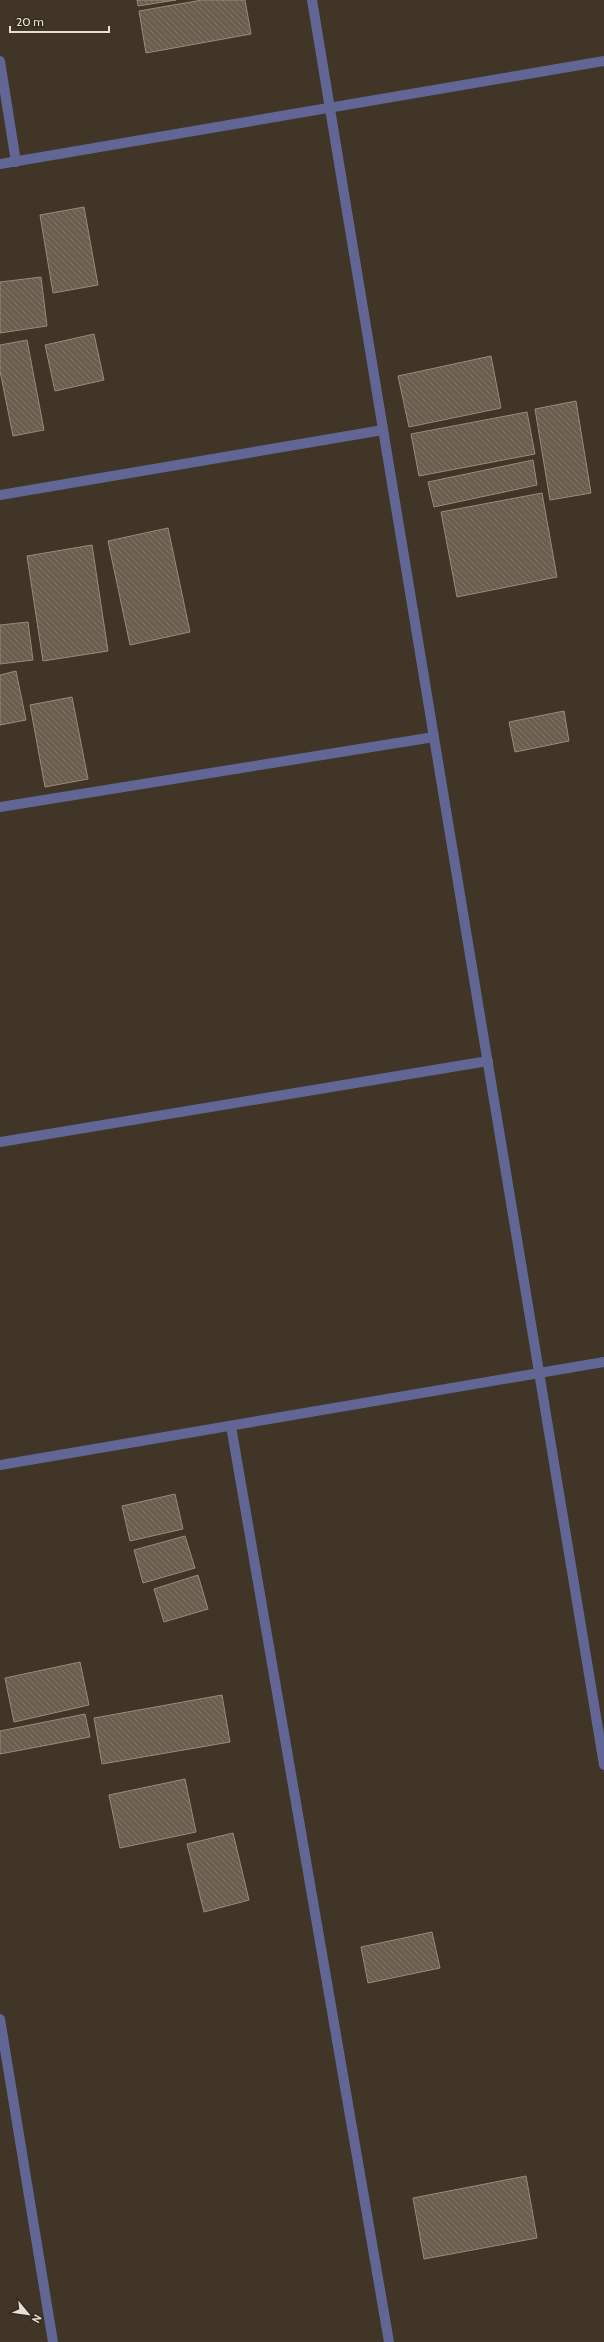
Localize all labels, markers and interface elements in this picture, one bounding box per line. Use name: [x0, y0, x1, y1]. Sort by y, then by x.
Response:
scale bar: [10, 8, 109, 34]
text: 20 m: [16, 14, 44, 29]
north arrow: [8, 2294, 48, 2334]
text: N: [29, 2312, 45, 2326]

